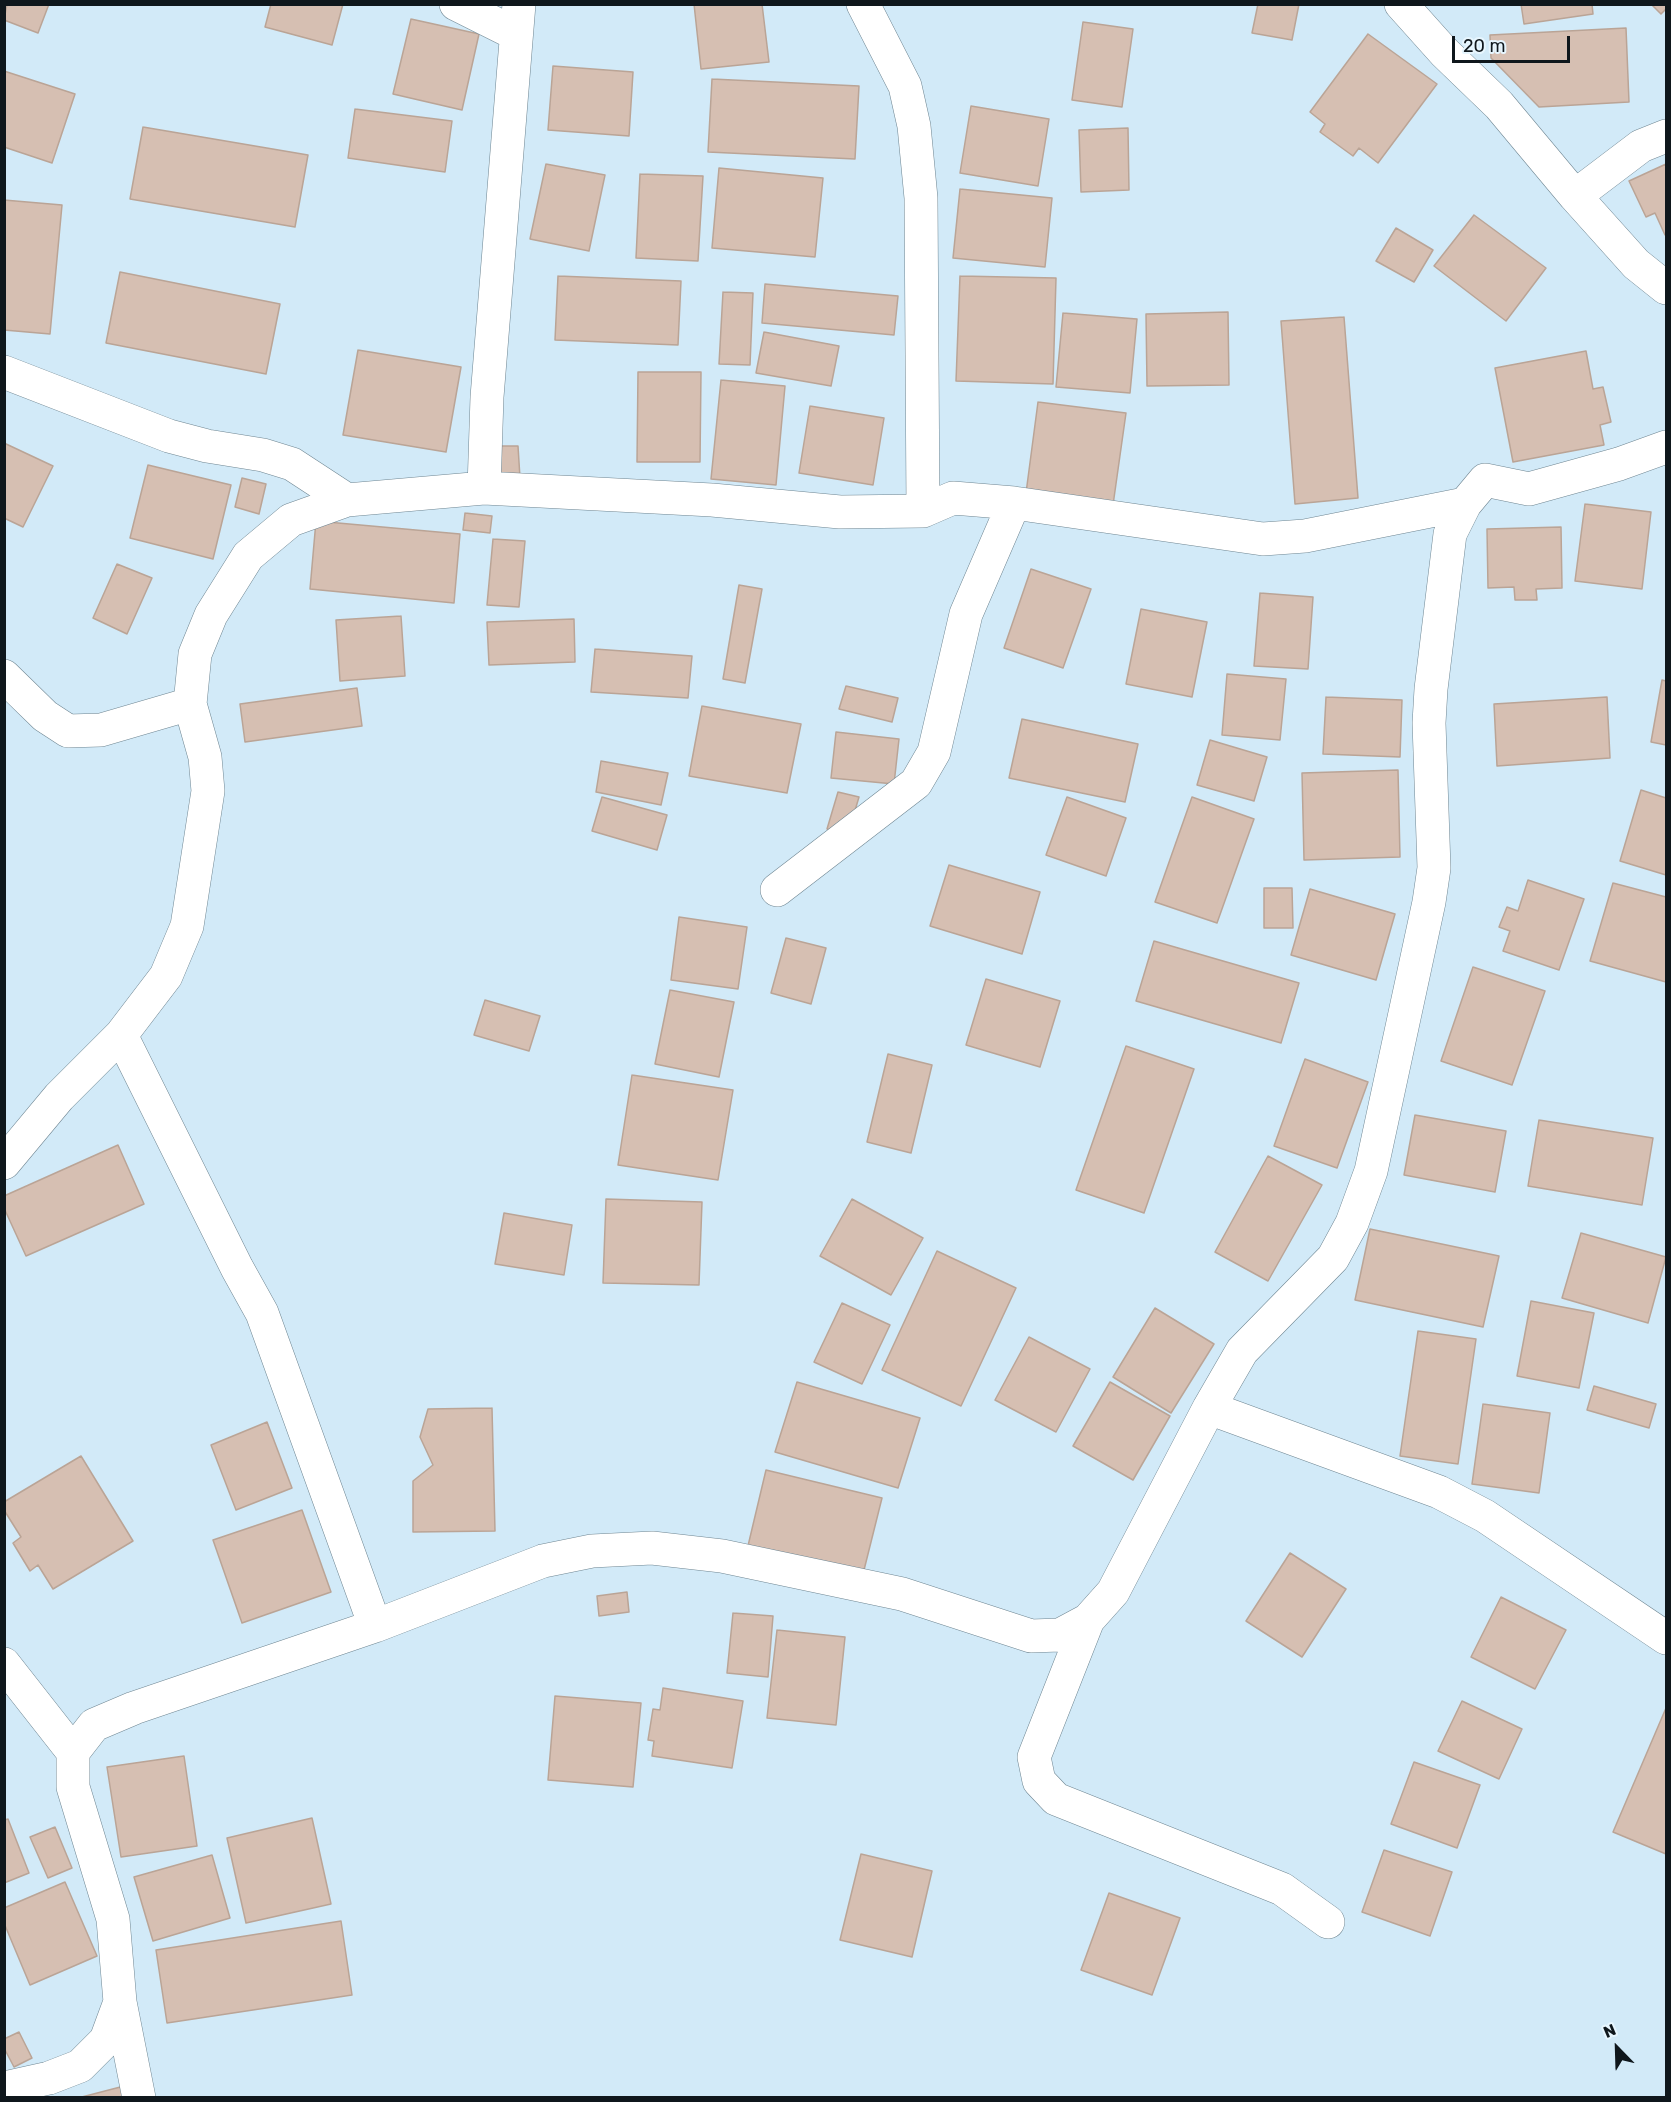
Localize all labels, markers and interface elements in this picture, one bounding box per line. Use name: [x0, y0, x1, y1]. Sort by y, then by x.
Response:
scale bar: [1455, 24, 1574, 62]
text: 20 m: [1463, 35, 1505, 57]
north arrow: [1587, 2018, 1647, 2078]
text: N: [1601, 2020, 1619, 2042]

